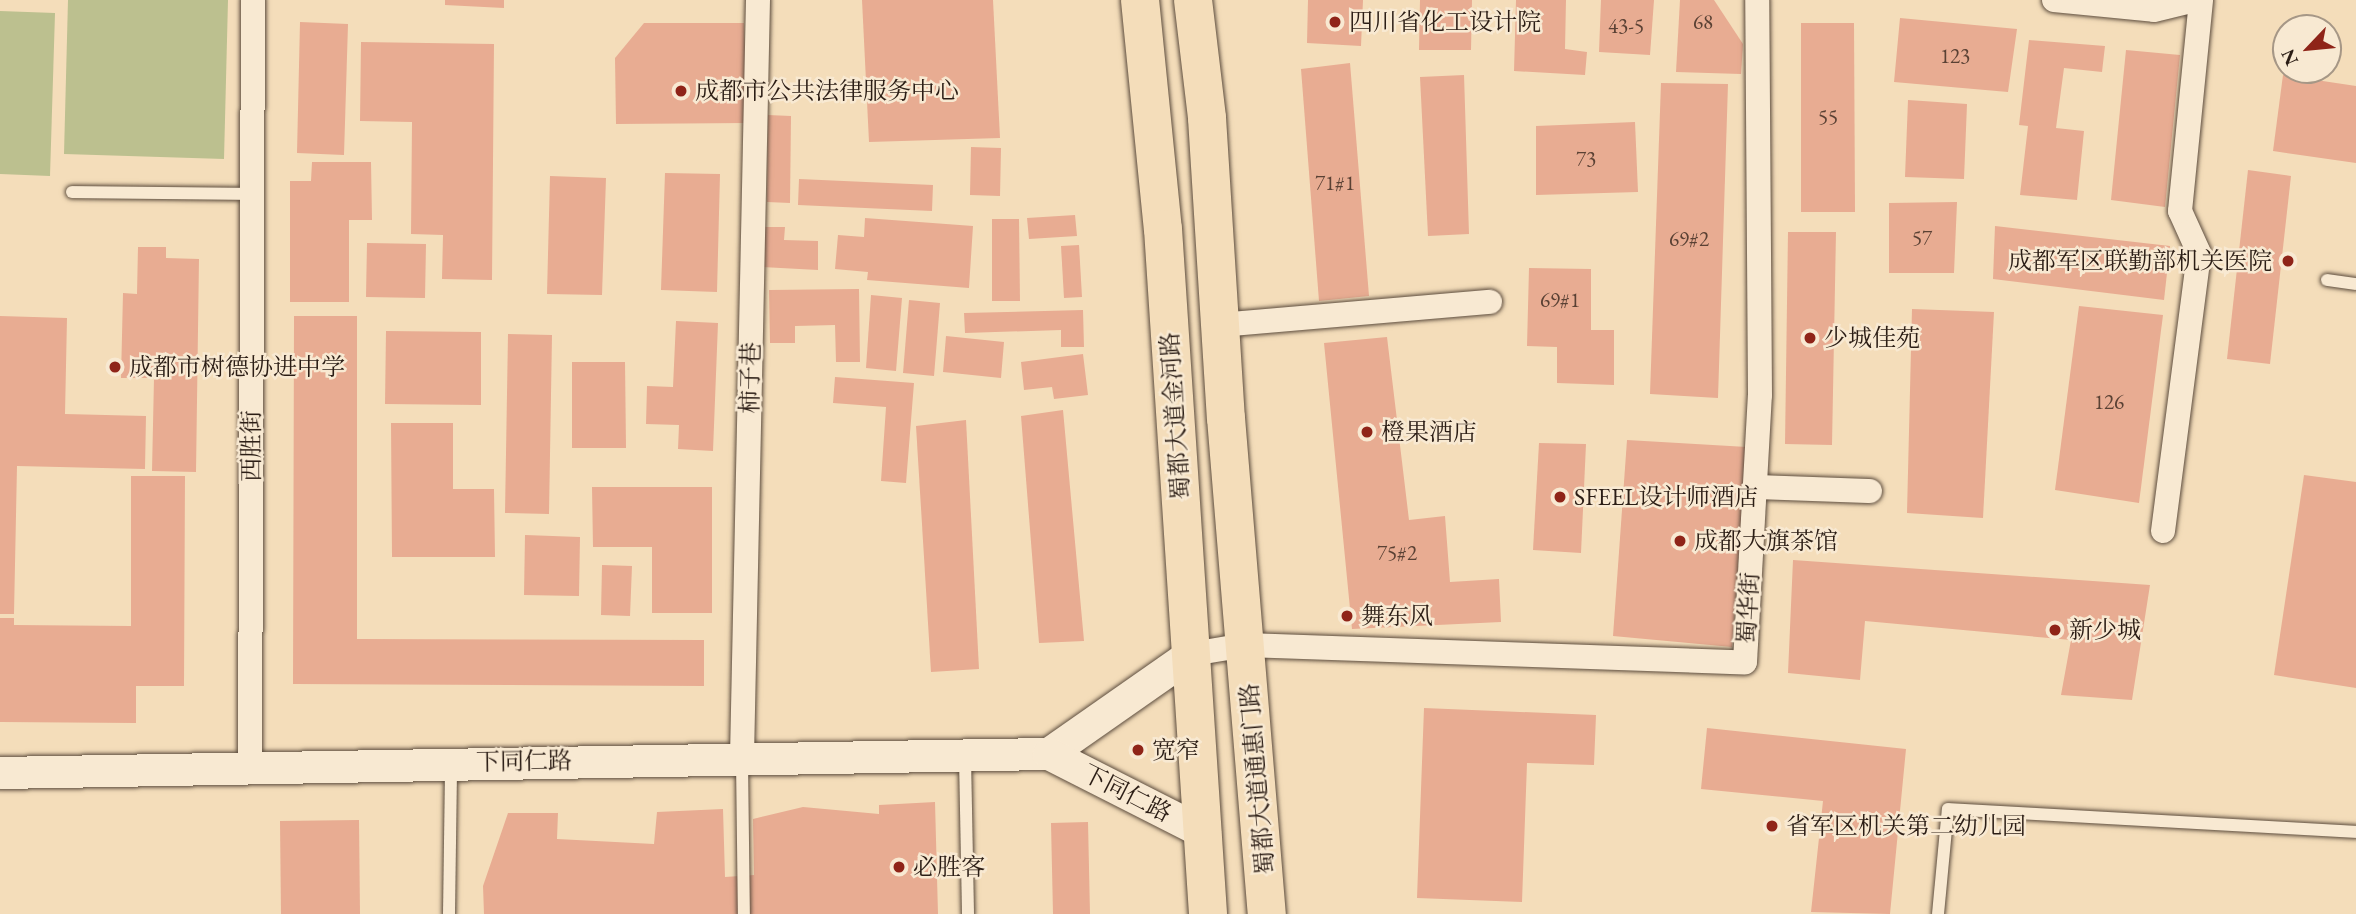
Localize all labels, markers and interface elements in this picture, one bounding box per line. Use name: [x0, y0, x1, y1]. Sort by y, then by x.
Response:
place label: 四川省化工设计院: [1349, 8, 1541, 36]
house number: 68: [1693, 9, 1713, 35]
house number: 43-5: [1608, 13, 1644, 39]
marker: 四川省化工设计院: [1327, 14, 1343, 30]
north arrow: [2272, 14, 2342, 84]
house number: 123: [1940, 43, 1970, 69]
text: N: [2275, 45, 2304, 70]
place label: 成都市公共法律服务中心: [695, 77, 959, 105]
marker: 成都市公共法律服务中心: [673, 83, 689, 99]
house number: 55: [1818, 104, 1838, 130]
house number: 73: [1576, 146, 1596, 172]
house number: 71#1: [1315, 170, 1355, 196]
house number: 57: [1912, 225, 1932, 251]
house number: 69#2: [1669, 226, 1709, 252]
place label: 成都军区联勤部机关医院: [2008, 247, 2272, 275]
marker: 成都军区联勤部机关医院: [2278, 251, 2298, 271]
house number: 69#1: [1540, 287, 1580, 313]
place label: 少城佳苑: [1824, 324, 1920, 352]
marker: 少城佳苑: [1802, 330, 1818, 346]
street label: 蜀都大道金河路: [1155, 331, 1195, 501]
street label: 柿子巷: [735, 342, 765, 414]
place label: 成都市树德协进中学: [129, 353, 345, 381]
marker: 成都市树德协进中学: [107, 359, 123, 375]
house number: 126: [2094, 389, 2124, 415]
street label: 西胜街: [237, 410, 265, 482]
place label: 橙果酒店: [1381, 418, 1477, 446]
marker: 橙果酒店: [1359, 424, 1375, 440]
place label: SFEEL设计师酒店: [1574, 483, 1759, 511]
marker: SFEEL设计师酒店: [1552, 489, 1568, 505]
place label: 成都大旗茶馆: [1694, 527, 1838, 555]
marker: 成都大旗茶馆: [1672, 533, 1688, 549]
house number: 75#2: [1377, 540, 1417, 566]
street label: 蜀华街: [1732, 571, 1764, 645]
place label: 舞东风: [1361, 602, 1433, 630]
marker: 舞东风: [1339, 608, 1355, 624]
place label: 新少城: [2069, 616, 2141, 644]
marker: 新少城: [2047, 622, 2063, 638]
street label: 蜀都大道通惠门路: [1234, 682, 1280, 876]
place label: 宽窄: [1152, 736, 1200, 764]
marker: 宽窄: [1130, 742, 1146, 758]
street label: 下同仁路: [476, 746, 572, 776]
street label: 下同仁路: [1078, 758, 1176, 828]
place label: 省军区机关第二幼儿园: [1786, 812, 2026, 840]
marker: 省军区机关第二幼儿园: [1764, 818, 1780, 834]
place label: 必胜客: [913, 853, 985, 881]
marker: 必胜客: [891, 859, 907, 875]

